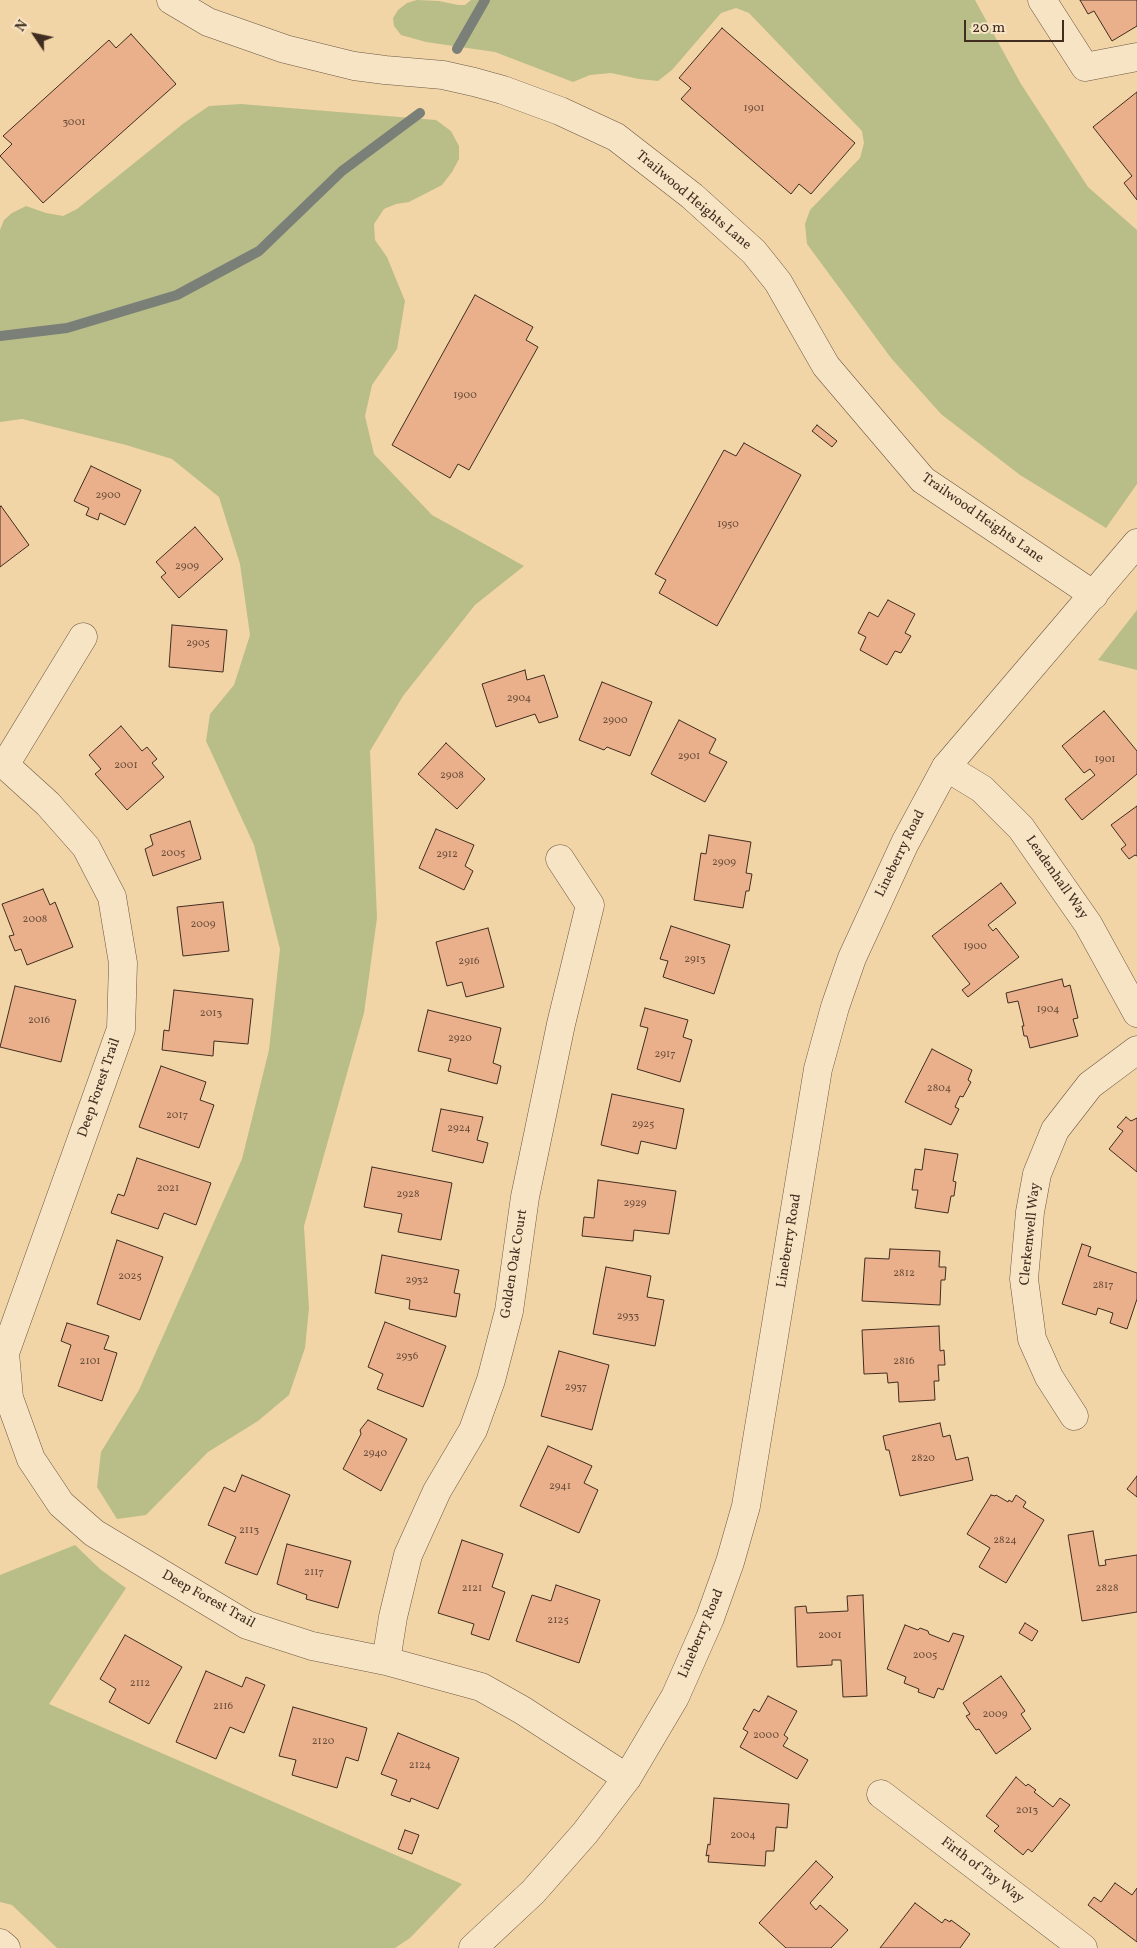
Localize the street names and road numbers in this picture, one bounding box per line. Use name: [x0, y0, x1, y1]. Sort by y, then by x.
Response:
street label: Trailwood Heights Lane: [632, 148, 754, 254]
street label: Trailwood Heights Lane: [918, 470, 1046, 568]
street label: Lineberry Road: [873, 808, 929, 900]
street label: Leadenhall Way: [1021, 833, 1091, 923]
street label: Deep Forest Trail: [75, 1036, 125, 1140]
street label: Clerkenwell Way: [1017, 1182, 1045, 1286]
street label: Lineberry Road: [774, 1193, 806, 1289]
street label: Golden Oak Court: [498, 1208, 532, 1320]
street label: Deep Forest Trail: [158, 1567, 258, 1633]
street label: Lineberry Road: [676, 1587, 728, 1681]
street label: Firth of Tay Way: [937, 1834, 1027, 1908]

